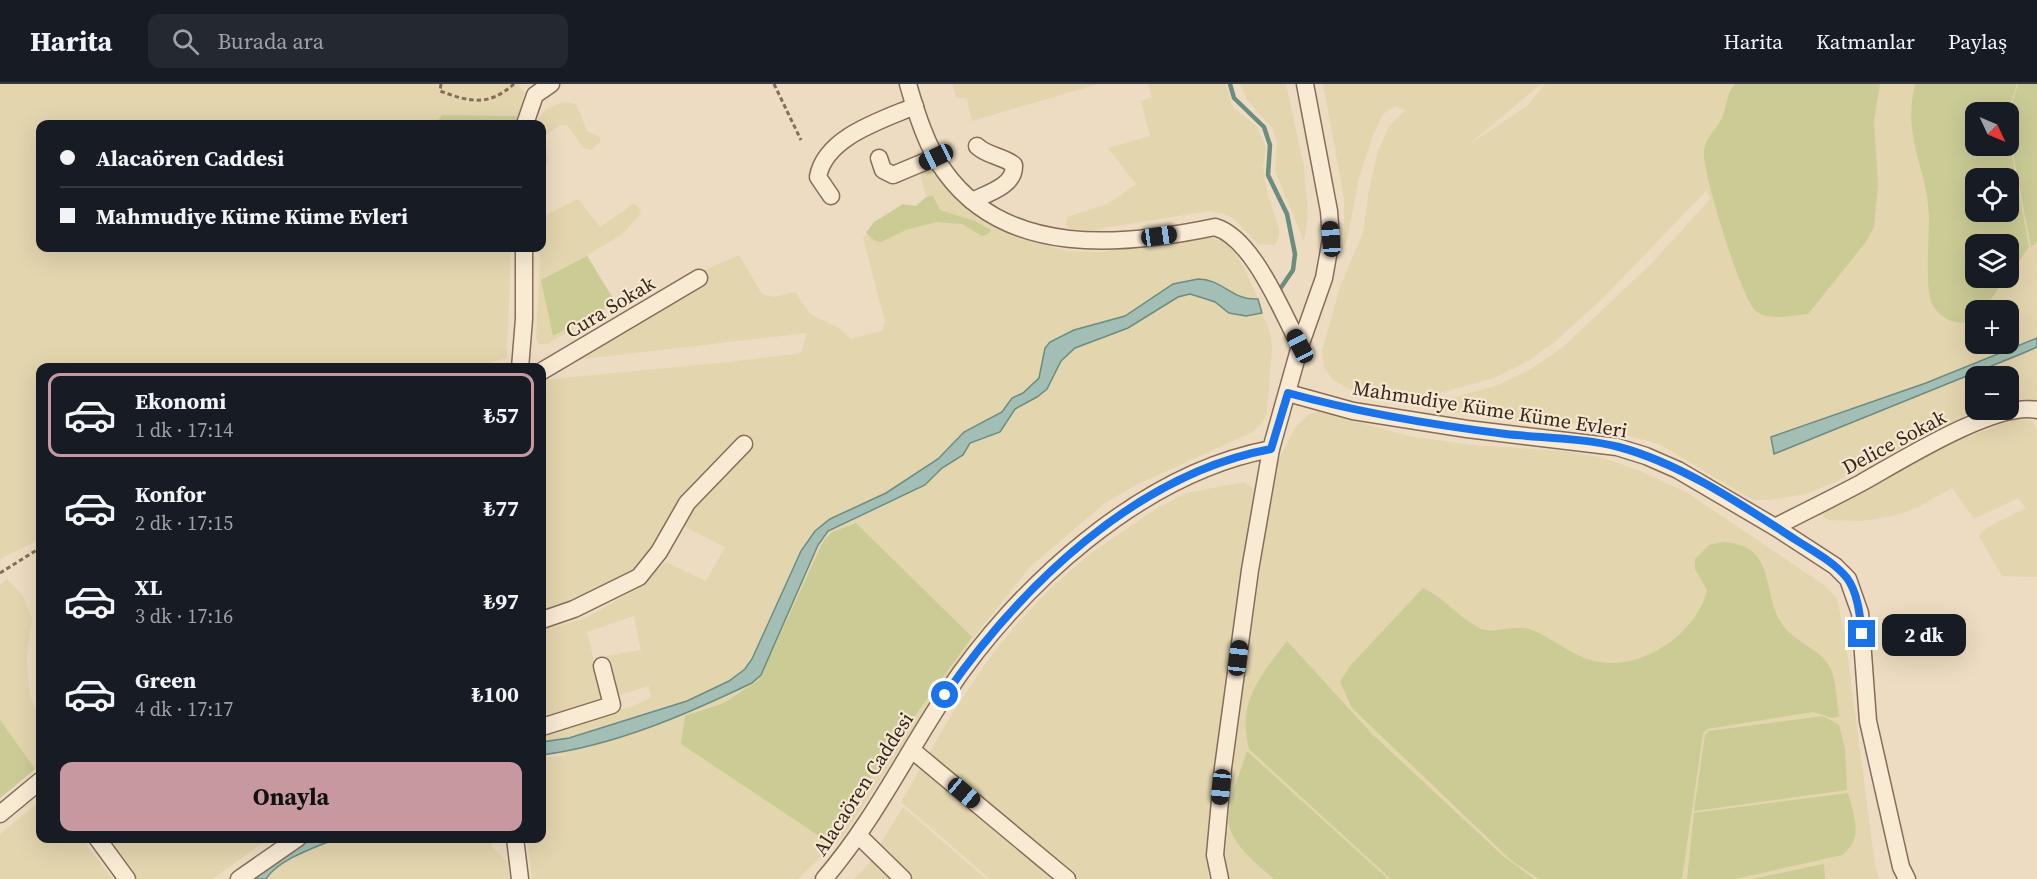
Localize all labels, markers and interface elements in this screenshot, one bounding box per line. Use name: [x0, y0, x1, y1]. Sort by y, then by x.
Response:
search box: [148, 14, 568, 68]
text: Harita: [30, 22, 112, 60]
icon: search: [169, 25, 202, 58]
text: Burada ara: [217, 26, 324, 56]
text: Harita: [1724, 27, 1783, 56]
text: Katmanlar: [1816, 27, 1915, 56]
text: Paylaş: [1948, 27, 2007, 56]
north arrow: [1965, 102, 2019, 156]
map controls: [1965, 102, 2019, 420]
car: [916, 141, 956, 173]
text: Alacaören Caddesi: [96, 143, 284, 173]
button: locate: [1965, 168, 2019, 222]
text: Mahmudiye Küme Küme Evleri: [96, 201, 408, 231]
car: [1321, 220, 1341, 258]
car: [1140, 225, 1178, 247]
button: layers: [1965, 234, 2019, 288]
street label: Cura Sokak: [560, 269, 660, 345]
button: +: [1965, 300, 2019, 354]
car: [1284, 326, 1316, 366]
button: −: [1965, 366, 2019, 420]
street label: Mahmudiye Küme Küme Evleri: [1351, 373, 1629, 445]
text: Ekonomi: [135, 386, 226, 416]
icon: car: [63, 388, 117, 442]
text: ₺57: [483, 400, 519, 430]
street label: Delice Sokak: [1837, 403, 1951, 481]
text: 1 dk · 17:14: [135, 416, 233, 444]
text: Konfor: [135, 479, 206, 509]
icon: car: [63, 481, 117, 535]
text: ₺77: [483, 493, 519, 523]
text: 2 dk · 17:15: [135, 509, 233, 537]
text: XL: [135, 572, 162, 602]
icon: car: [63, 574, 117, 628]
text: ₺97: [483, 586, 519, 616]
text: 3 dk · 17:16: [135, 602, 233, 630]
callout: 2 dk: [1883, 613, 1967, 655]
route end: [1848, 620, 1875, 647]
text: 2 dk: [1905, 621, 1943, 649]
car: [1227, 639, 1249, 677]
text: Green: [135, 665, 196, 695]
icon: car: [63, 667, 117, 721]
text: ₺100: [471, 679, 519, 709]
route start: [931, 681, 958, 708]
text: 4 dk · 17:17: [135, 695, 233, 723]
street label: Alacaören Caddesi: [806, 707, 920, 861]
button: Onayla: [60, 762, 522, 831]
car: [1210, 768, 1232, 806]
car: [944, 775, 984, 811]

